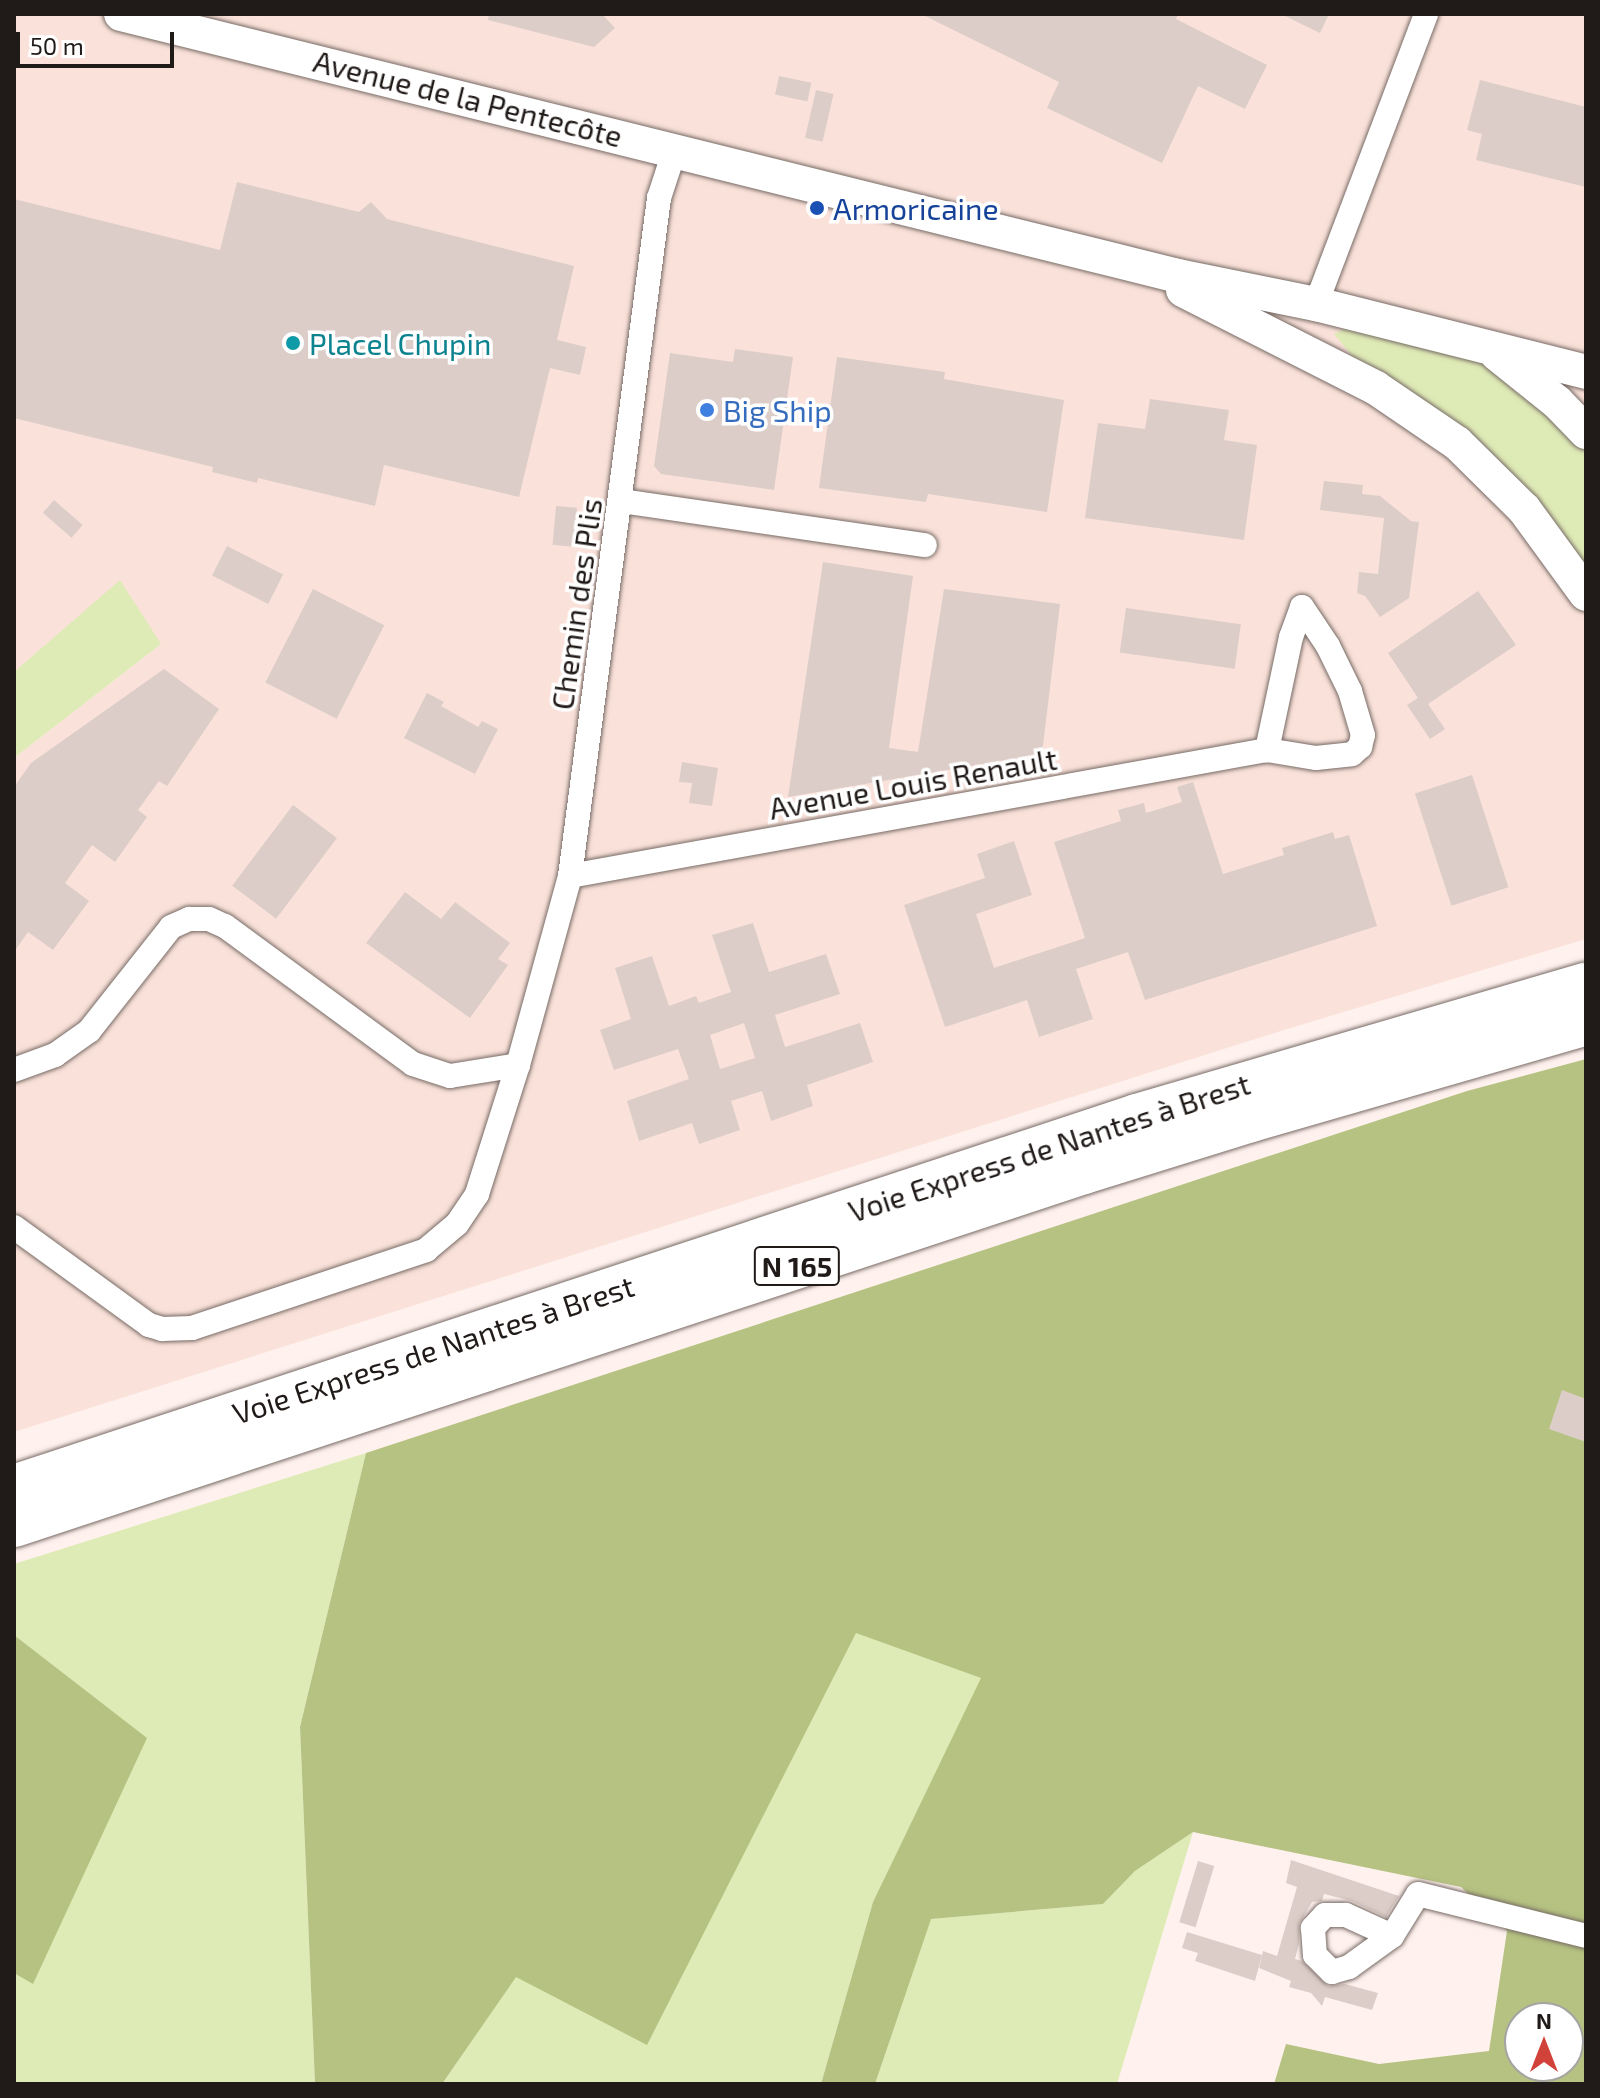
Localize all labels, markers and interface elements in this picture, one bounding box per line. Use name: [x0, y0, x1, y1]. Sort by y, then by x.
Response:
scale bar: [20, 16, 178, 66]
text: 50 m: [30, 31, 84, 60]
street label: Avenue de la Pentecôte: [310, 42, 626, 154]
place label: Armoricaine: [833, 190, 999, 226]
marker: Armoricaine: [808, 199, 826, 217]
place label: Placel Chupin: [309, 325, 492, 361]
marker: Placel Chupin: [284, 334, 302, 352]
place label: Big Ship: [723, 392, 832, 428]
marker: Big Ship: [698, 401, 716, 419]
street label: Chemin des Plis: [543, 496, 609, 712]
street label: Avenue Louis Renault: [766, 740, 1060, 826]
street label: Voie Express de Nantes à Brest: [844, 1065, 1254, 1229]
road number: N 165: [753, 1242, 841, 1290]
street label: Voie Express de Nantes à Brest: [228, 1267, 638, 1431]
north arrow: [1504, 2002, 1584, 2082]
text: N: [1536, 2007, 1552, 2033]

